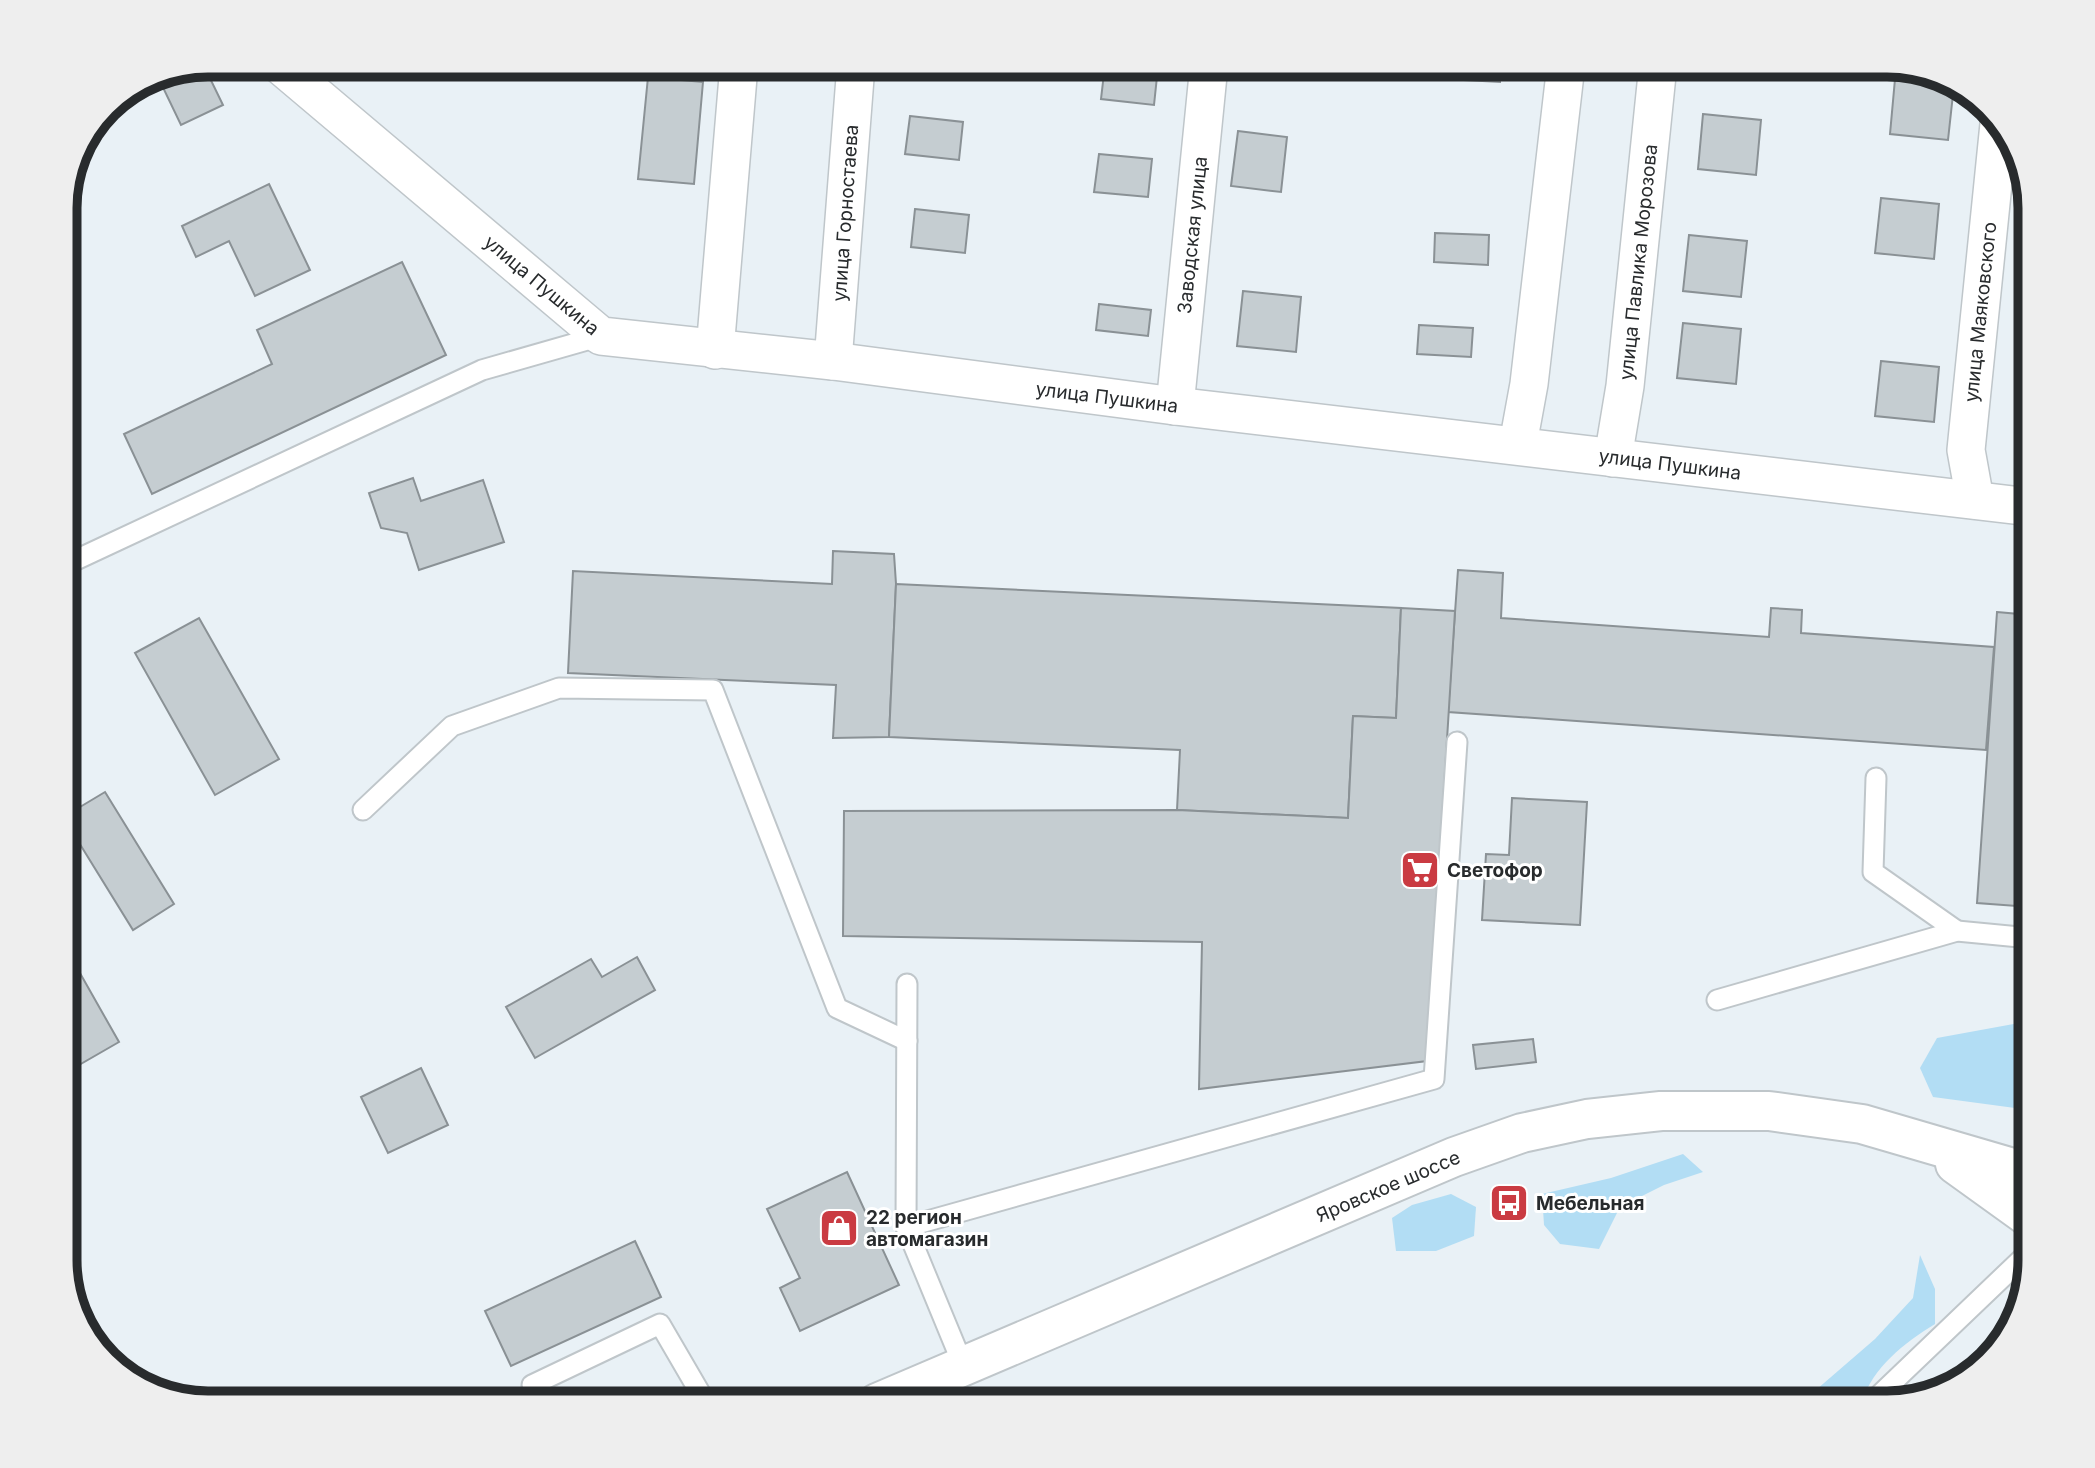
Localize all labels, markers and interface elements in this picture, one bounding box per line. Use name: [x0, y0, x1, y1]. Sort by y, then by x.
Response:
street label: улица Горностаева: [828, 124, 863, 302]
street label: улица Павлика Морозова: [1615, 143, 1662, 381]
street label: Заводская улица: [1173, 155, 1212, 315]
street label: улица Маяковского: [1960, 221, 2001, 403]
street label: улица Пушкина: [479, 231, 604, 340]
street label: улица Пушкина: [1034, 377, 1179, 418]
street label: улица Пушкина: [1597, 444, 1742, 485]
supermarket icon: Светофор: [1399, 849, 1441, 891]
place label: Светофор: [1447, 859, 1543, 882]
street label: Яровское шоссе: [1313, 1146, 1464, 1227]
bus stop icon: Мебельная: [1488, 1182, 1530, 1224]
place label: Мебельная: [1536, 1192, 1644, 1215]
place label: 22 регион автомагазин: [866, 1206, 988, 1251]
shop icon: 22 регион автомагазин: [818, 1207, 860, 1249]

